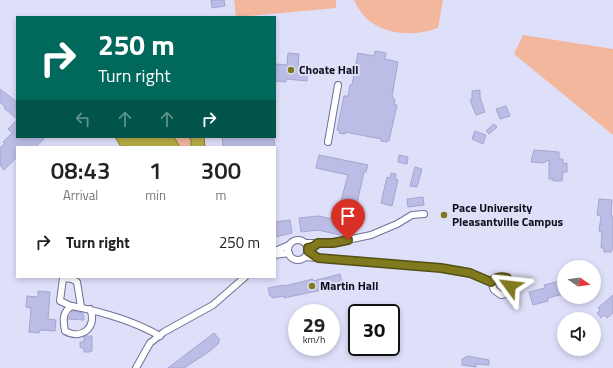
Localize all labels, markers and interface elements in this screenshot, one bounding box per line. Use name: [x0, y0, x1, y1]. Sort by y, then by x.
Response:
text: 250 m: [98, 23, 175, 66]
icon: right: [32, 32, 84, 84]
place label: Choate Hall: [299, 60, 359, 79]
text: Turn right: [98, 62, 171, 89]
marker: Choate Hall: [286, 65, 296, 75]
icon: left: [72, 108, 94, 130]
icon: ahead: [114, 108, 136, 130]
icon: ahead: [156, 108, 178, 130]
icon: right: [198, 108, 220, 130]
text: 08:43: [51, 152, 110, 188]
text: 1: [149, 152, 162, 188]
text: 300: [201, 152, 241, 188]
text: Arrival: [63, 185, 98, 205]
text: min: [145, 185, 166, 205]
text: m: [216, 185, 226, 205]
place label: Pace University Pleasantville Campus: [452, 198, 564, 231]
pin: [331, 199, 365, 240]
icon: arrive: [337, 205, 359, 227]
marker: Pace University Pleasantville Campus: [439, 210, 449, 220]
icon: right: [32, 231, 54, 253]
text: Turn right: [66, 231, 130, 254]
text: 250 m: [219, 231, 260, 254]
north arrow: [557, 260, 601, 304]
map controls: [557, 260, 601, 356]
position arrow: [489, 265, 531, 307]
place label: Martin Hall: [320, 276, 378, 295]
marker: Martin Hall: [307, 281, 317, 291]
speed limit sign: 30: [348, 304, 400, 356]
text: 29: [303, 309, 325, 340]
button: sound: [557, 312, 601, 356]
text: km/h: [303, 332, 325, 347]

